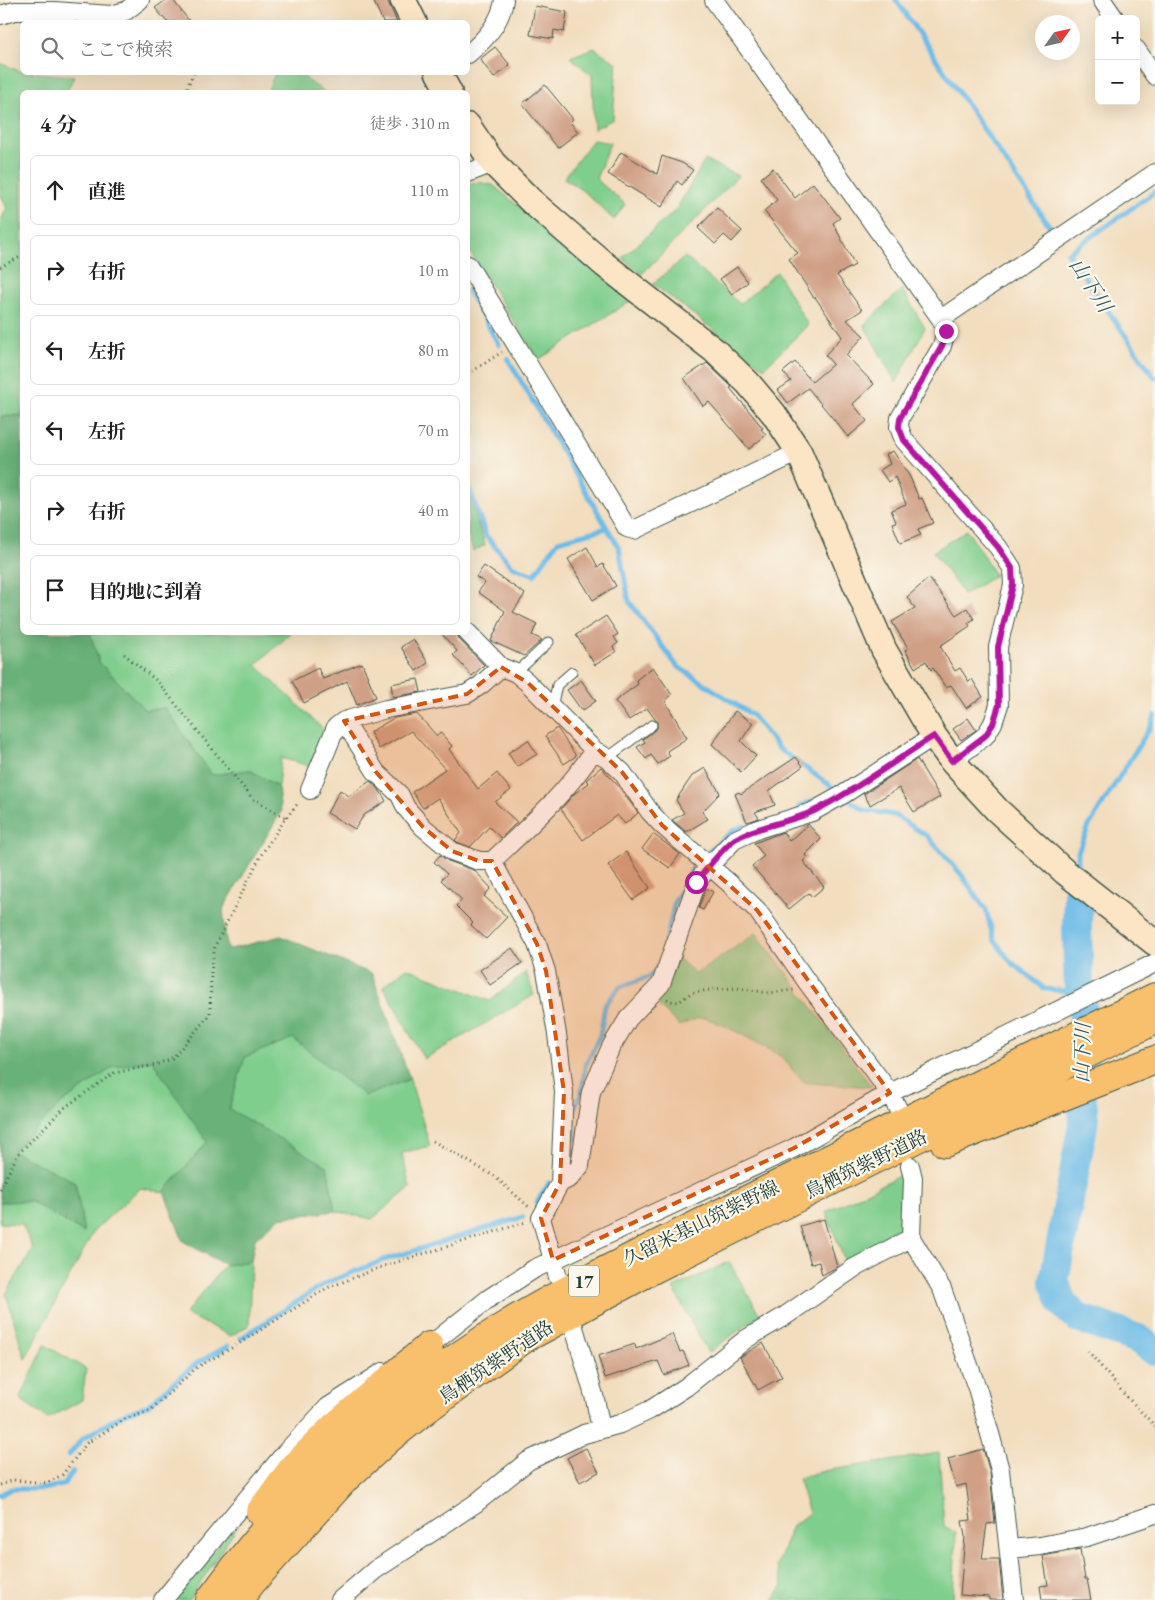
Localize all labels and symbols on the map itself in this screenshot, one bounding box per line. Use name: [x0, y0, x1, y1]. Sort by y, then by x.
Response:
north arrow: [1035, 15, 1080, 60]
water label: 山下川: [1064, 253, 1119, 319]
route end: [935, 320, 958, 343]
route start: [685, 871, 708, 894]
water label: 山下川: [1068, 1021, 1096, 1083]
street label: 鳥栖筑紫野道路: [801, 1124, 931, 1204]
street label: 久留米基山筑紫野線: [619, 1174, 783, 1272]
road number: 17: [569, 1266, 599, 1296]
street label: 鳥栖筑紫野道路: [434, 1314, 558, 1410]

